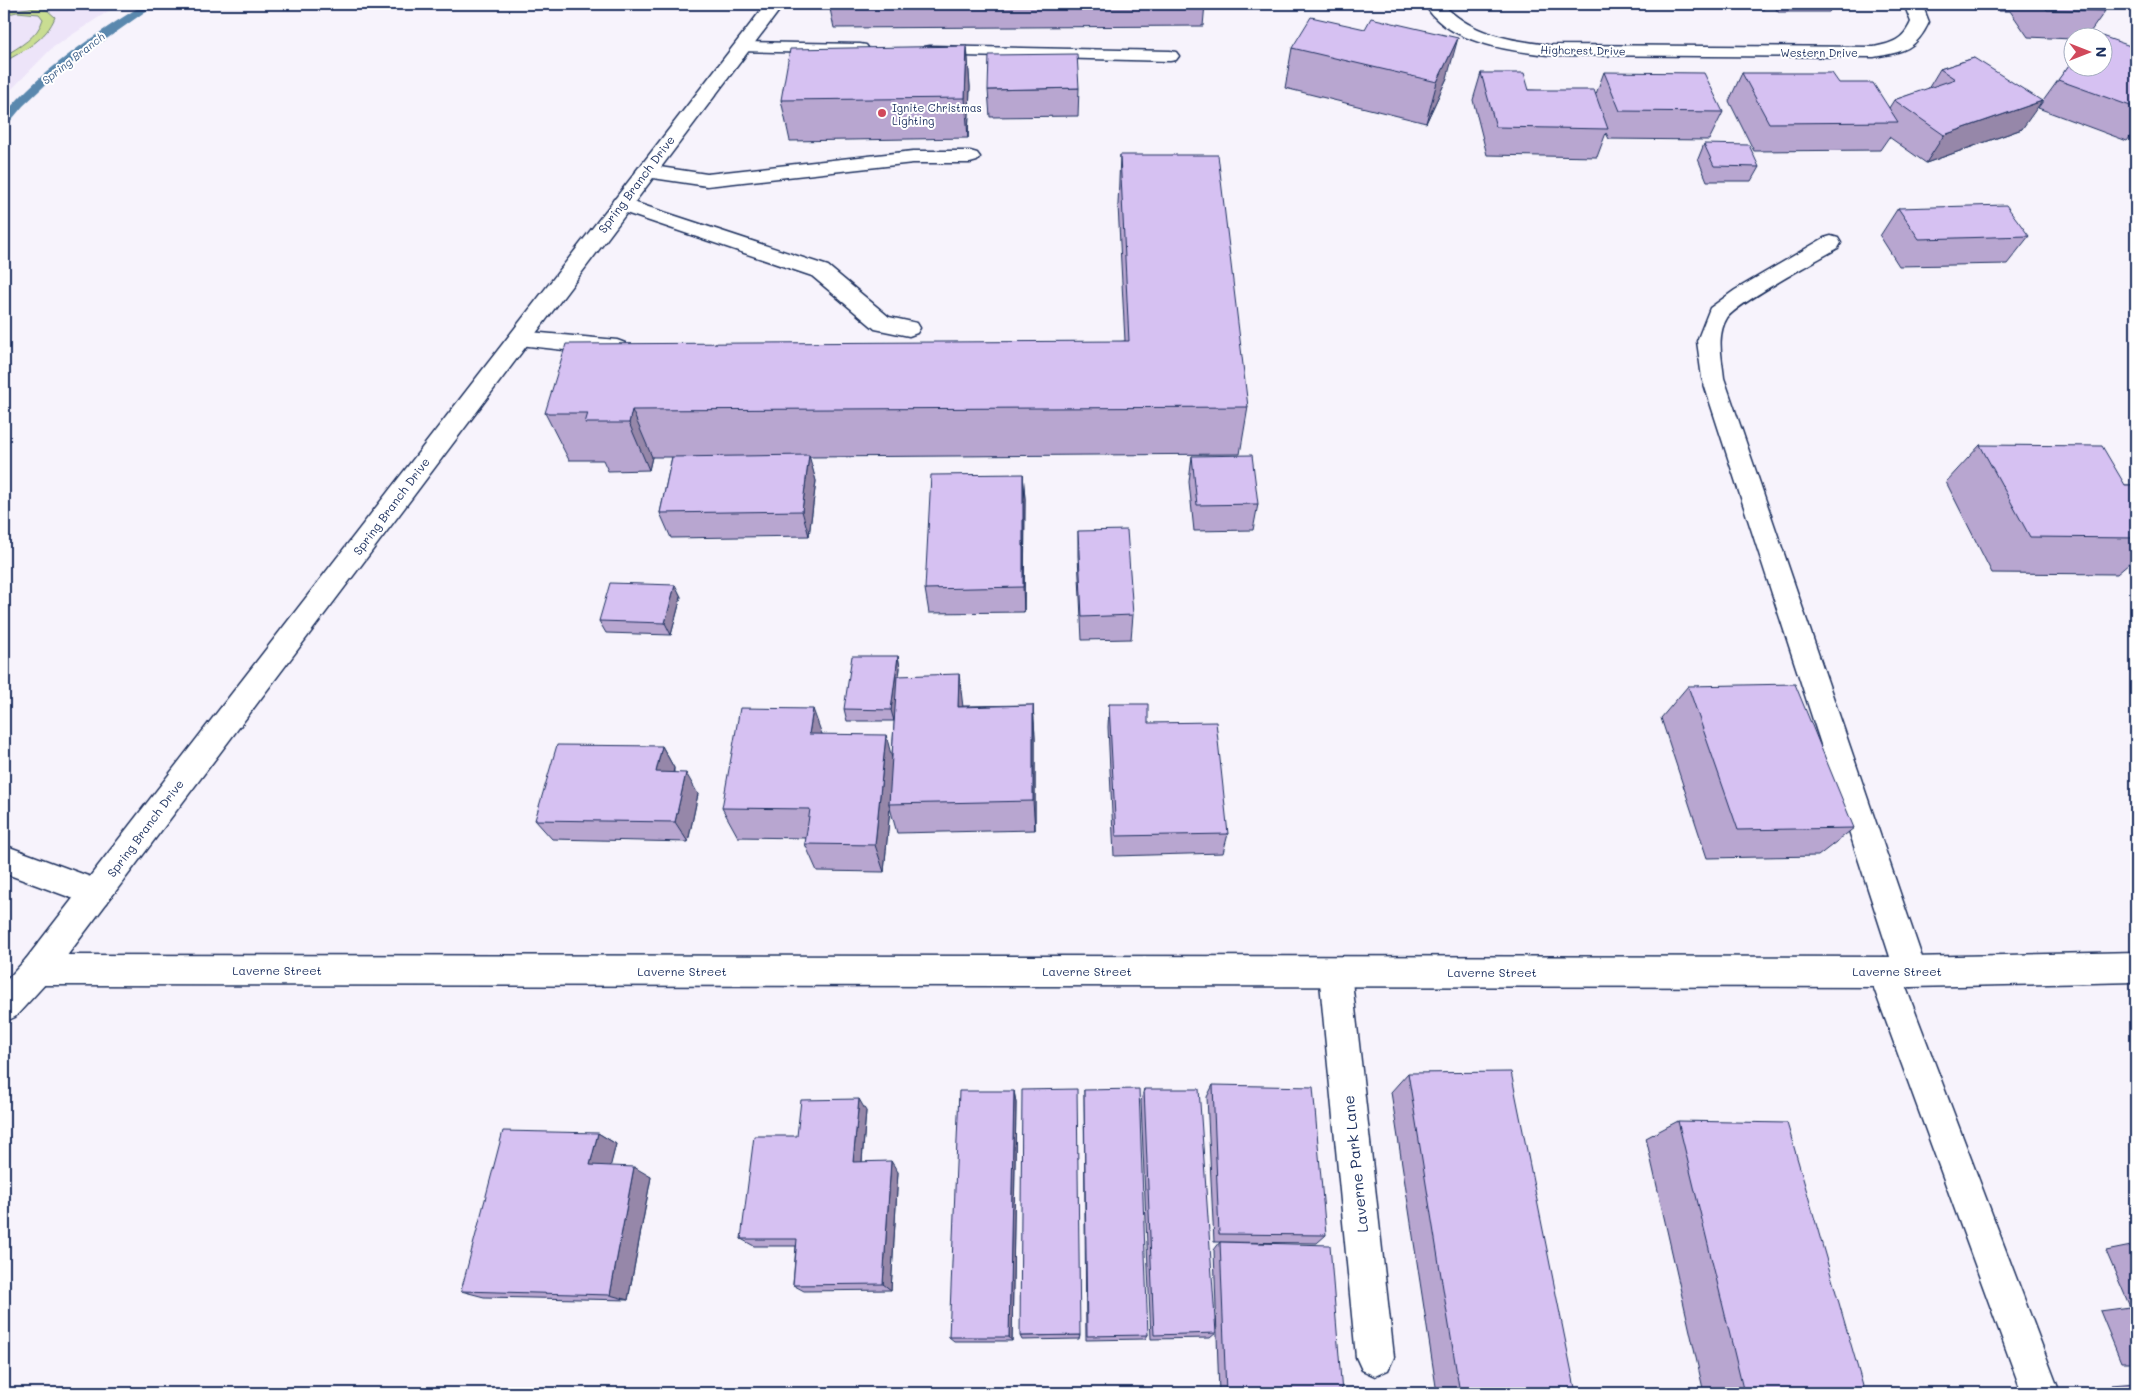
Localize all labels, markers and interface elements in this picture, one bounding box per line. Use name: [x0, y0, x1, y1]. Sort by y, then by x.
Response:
north arrow: [2062, 28, 2112, 78]
water label: Spring Branch: [38, 29, 108, 87]
street label: Highcrest Drive: [1540, 42, 1626, 58]
street label: Western Drive: [1780, 45, 1858, 60]
text: N: [2092, 47, 2111, 57]
place label: Ignite Christmas Lighting: [892, 100, 982, 128]
marker: Ignite Christmas Lighting: [876, 107, 888, 119]
street label: Spring Branch Drive: [594, 132, 678, 236]
street label: Spring Branch Drive: [349, 454, 433, 558]
street label: Spring Branch Drive: [103, 776, 187, 880]
street label: Laverne Street: [232, 962, 322, 978]
street label: Laverne Street: [637, 963, 727, 979]
street label: Laverne Street: [1042, 963, 1132, 979]
street label: Laverne Street: [1852, 963, 1942, 979]
street label: Laverne Street: [1447, 964, 1537, 980]
street label: Laverne Park Lane: [1338, 1094, 1372, 1234]

